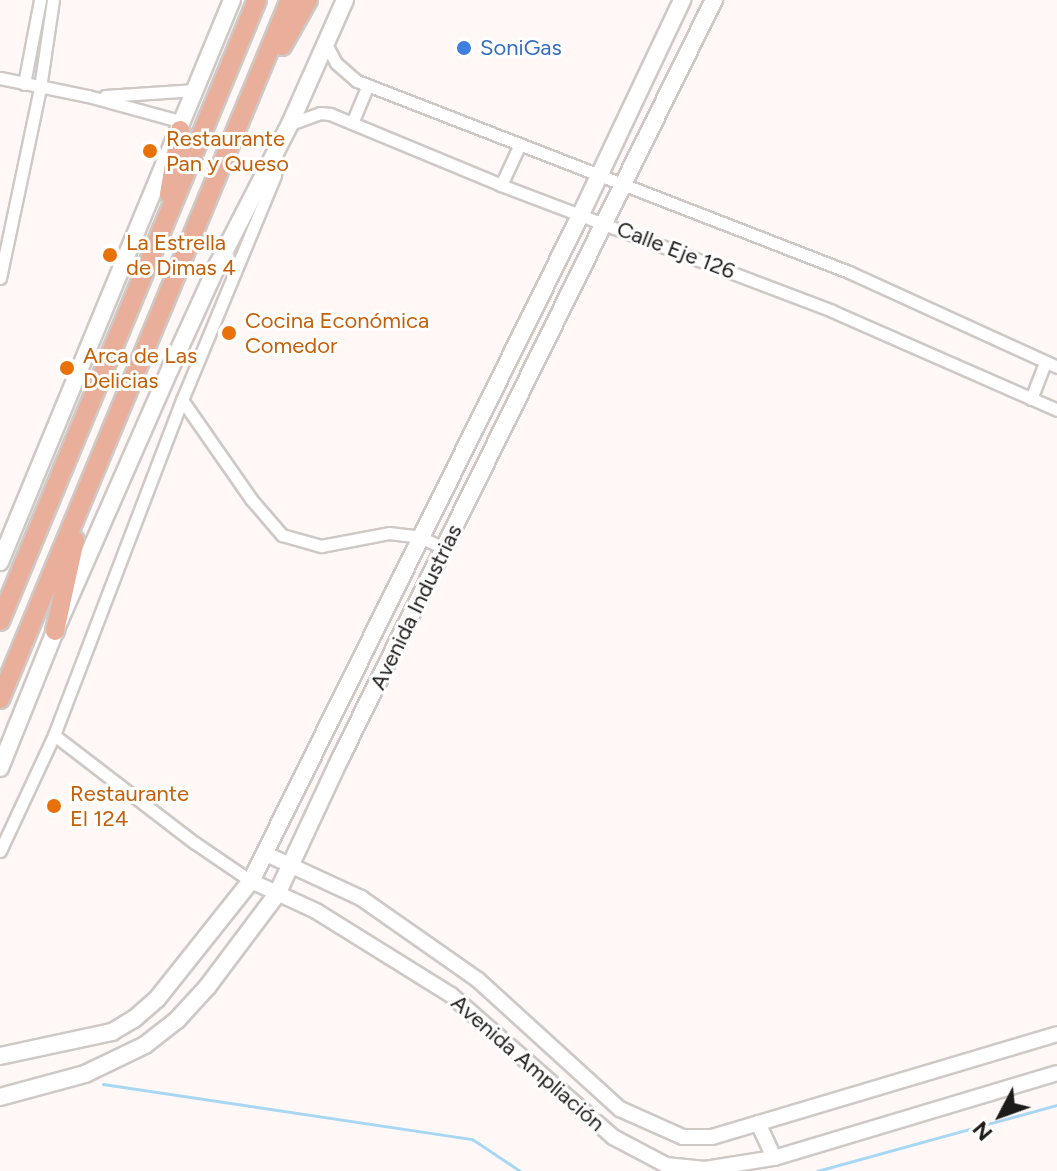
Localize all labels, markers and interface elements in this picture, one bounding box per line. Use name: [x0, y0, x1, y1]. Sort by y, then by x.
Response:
place label: SoniGas: [480, 35, 562, 61]
marker: SoniGas: [455, 39, 473, 57]
place label: Restaurante Pan y Queso: [166, 125, 289, 176]
marker: Restaurante Pan y Queso: [141, 142, 159, 160]
street label: Calle Eje 126: [613, 215, 739, 285]
place label: La Estrella de Dimas 4: [126, 229, 236, 280]
marker: La Estrella de Dimas 4: [101, 246, 119, 264]
place label: Cocina Económica Comedor: [245, 307, 429, 358]
marker: Cocina Económica Comedor: [220, 324, 238, 342]
place label: Arca de Las Delicias: [83, 342, 197, 394]
marker: Arca de Las Delicias: [58, 359, 76, 377]
street label: Avenida Industrias: [365, 520, 467, 694]
place label: Restaurante El 124: [70, 780, 189, 832]
marker: Restaurante El 124: [45, 797, 63, 815]
street label: Avenida Ampliación: [446, 989, 610, 1137]
north arrow: [961, 1075, 1041, 1155]
text: N: [967, 1116, 998, 1146]

